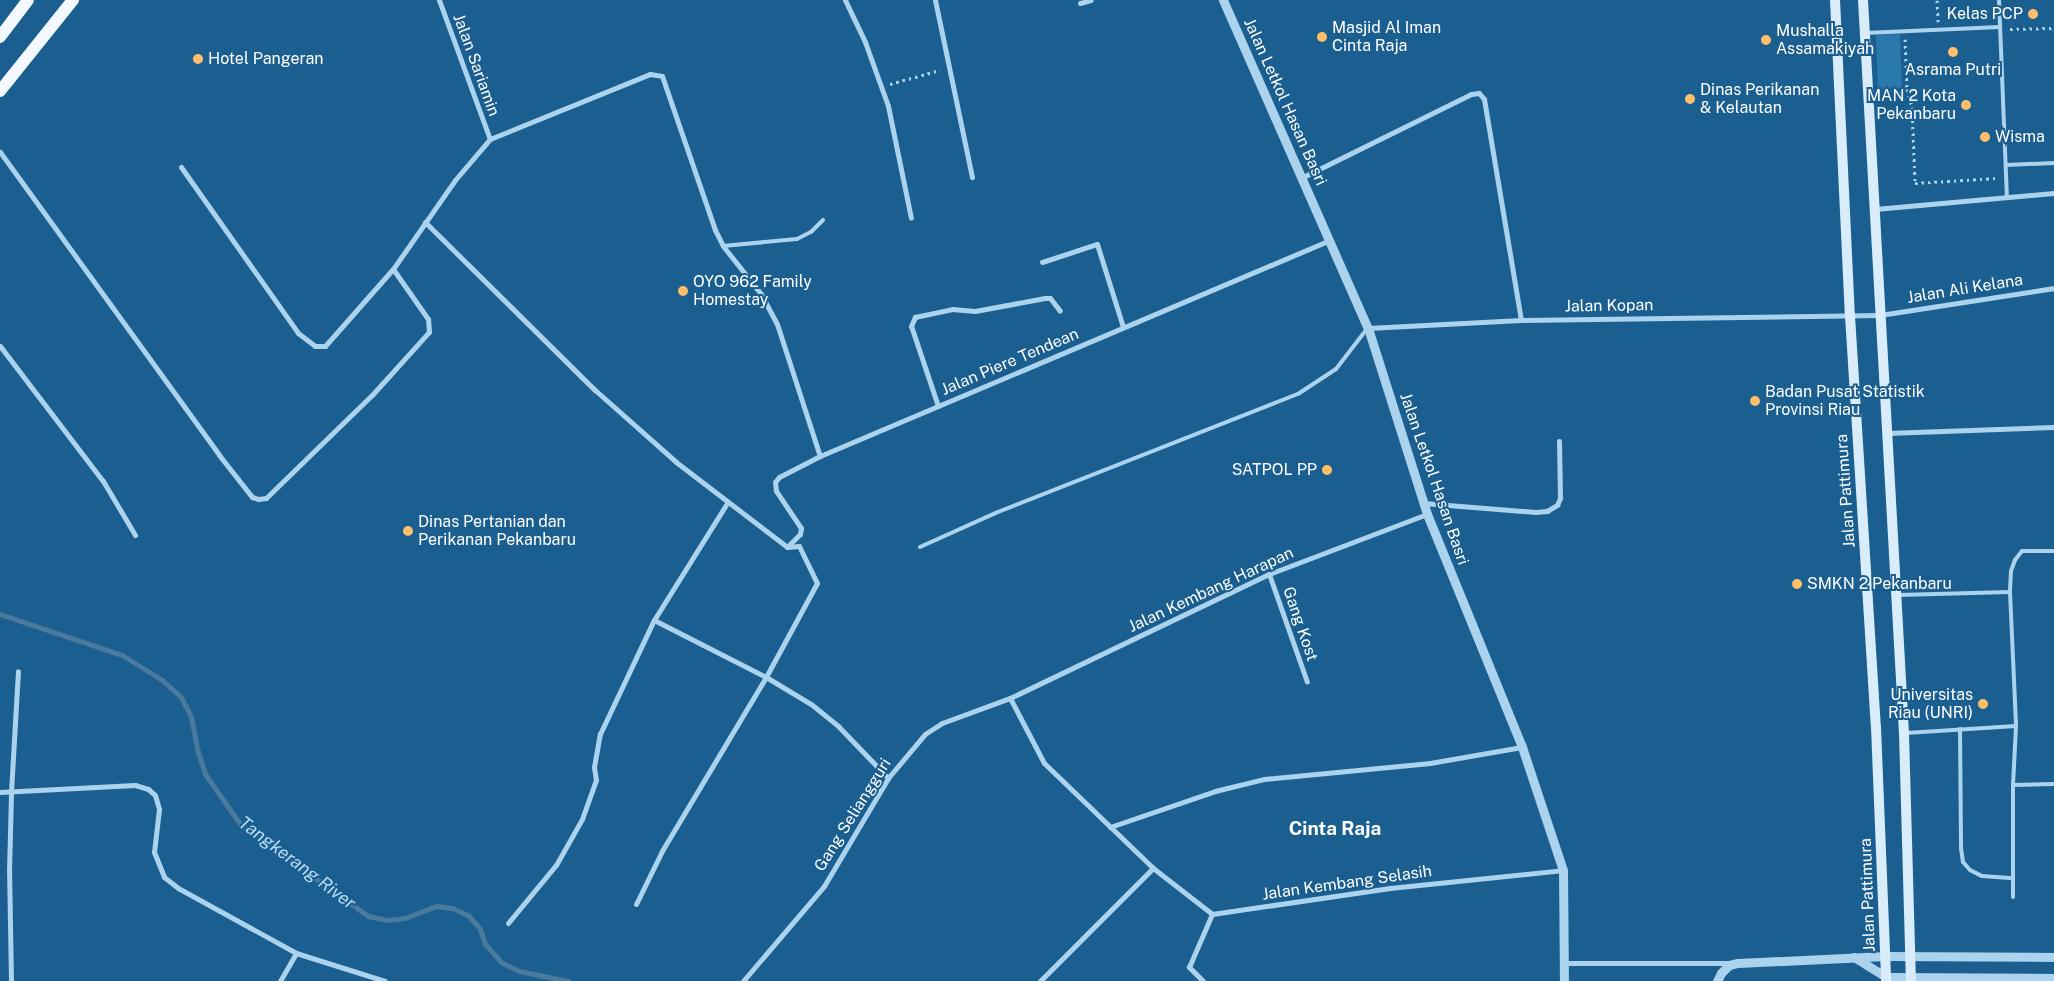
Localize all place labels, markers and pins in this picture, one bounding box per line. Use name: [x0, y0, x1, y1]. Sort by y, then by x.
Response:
place label: Kelas PCP: [1947, 4, 2023, 24]
marker: Kelas PCP: [2027, 8, 2039, 20]
place label: Masjid Al Iman Cinta Raja: [1332, 18, 1441, 56]
place label: Mushalla Assamakiyah: [1776, 21, 1874, 59]
marker: Masjid Al Iman Cinta Raja: [1316, 31, 1328, 43]
marker: Mushalla Assamakiyah: [1760, 34, 1772, 46]
marker: Asrama Putri: [1947, 46, 1959, 58]
place label: Hotel Pangeran: [208, 49, 324, 69]
marker: Hotel Pangeran: [192, 53, 204, 65]
place label: Asrama Putri: [1905, 60, 2001, 80]
place label: Dinas Perikanan & Kelautan: [1700, 80, 1819, 118]
place label: MAN 2 Kota Pekanbaru: [1867, 86, 1956, 124]
marker: Dinas Perikanan & Kelautan: [1684, 93, 1696, 105]
marker: MAN 2 Kota Pekanbaru: [1960, 99, 1972, 111]
place label: Wisma: [1995, 127, 2045, 147]
marker: Wisma: [1979, 131, 1991, 143]
place label: OYO 962 Family Homestay: [693, 272, 812, 310]
marker: OYO 962 Family Homestay: [677, 285, 689, 297]
place label: Badan Pusat Statistik Provinsi Riau: [1765, 382, 1925, 420]
marker: Badan Pusat Statistik Provinsi Riau: [1749, 395, 1761, 407]
place label: SATPOL PP: [1232, 460, 1317, 480]
marker: SATPOL PP: [1321, 464, 1333, 476]
place label: Dinas Pertanian dan Perikanan Pekanbaru: [418, 512, 576, 550]
marker: Dinas Pertanian dan Perikanan Pekanbaru: [402, 525, 414, 537]
place label: SMKN 2 Pekanbaru: [1807, 574, 1952, 594]
marker: SMKN 2 Pekanbaru: [1791, 578, 1803, 590]
place label: Universitas Riau (UNRI): [1888, 685, 1973, 723]
marker: Universitas Riau (UNRI): [1977, 698, 1989, 710]

